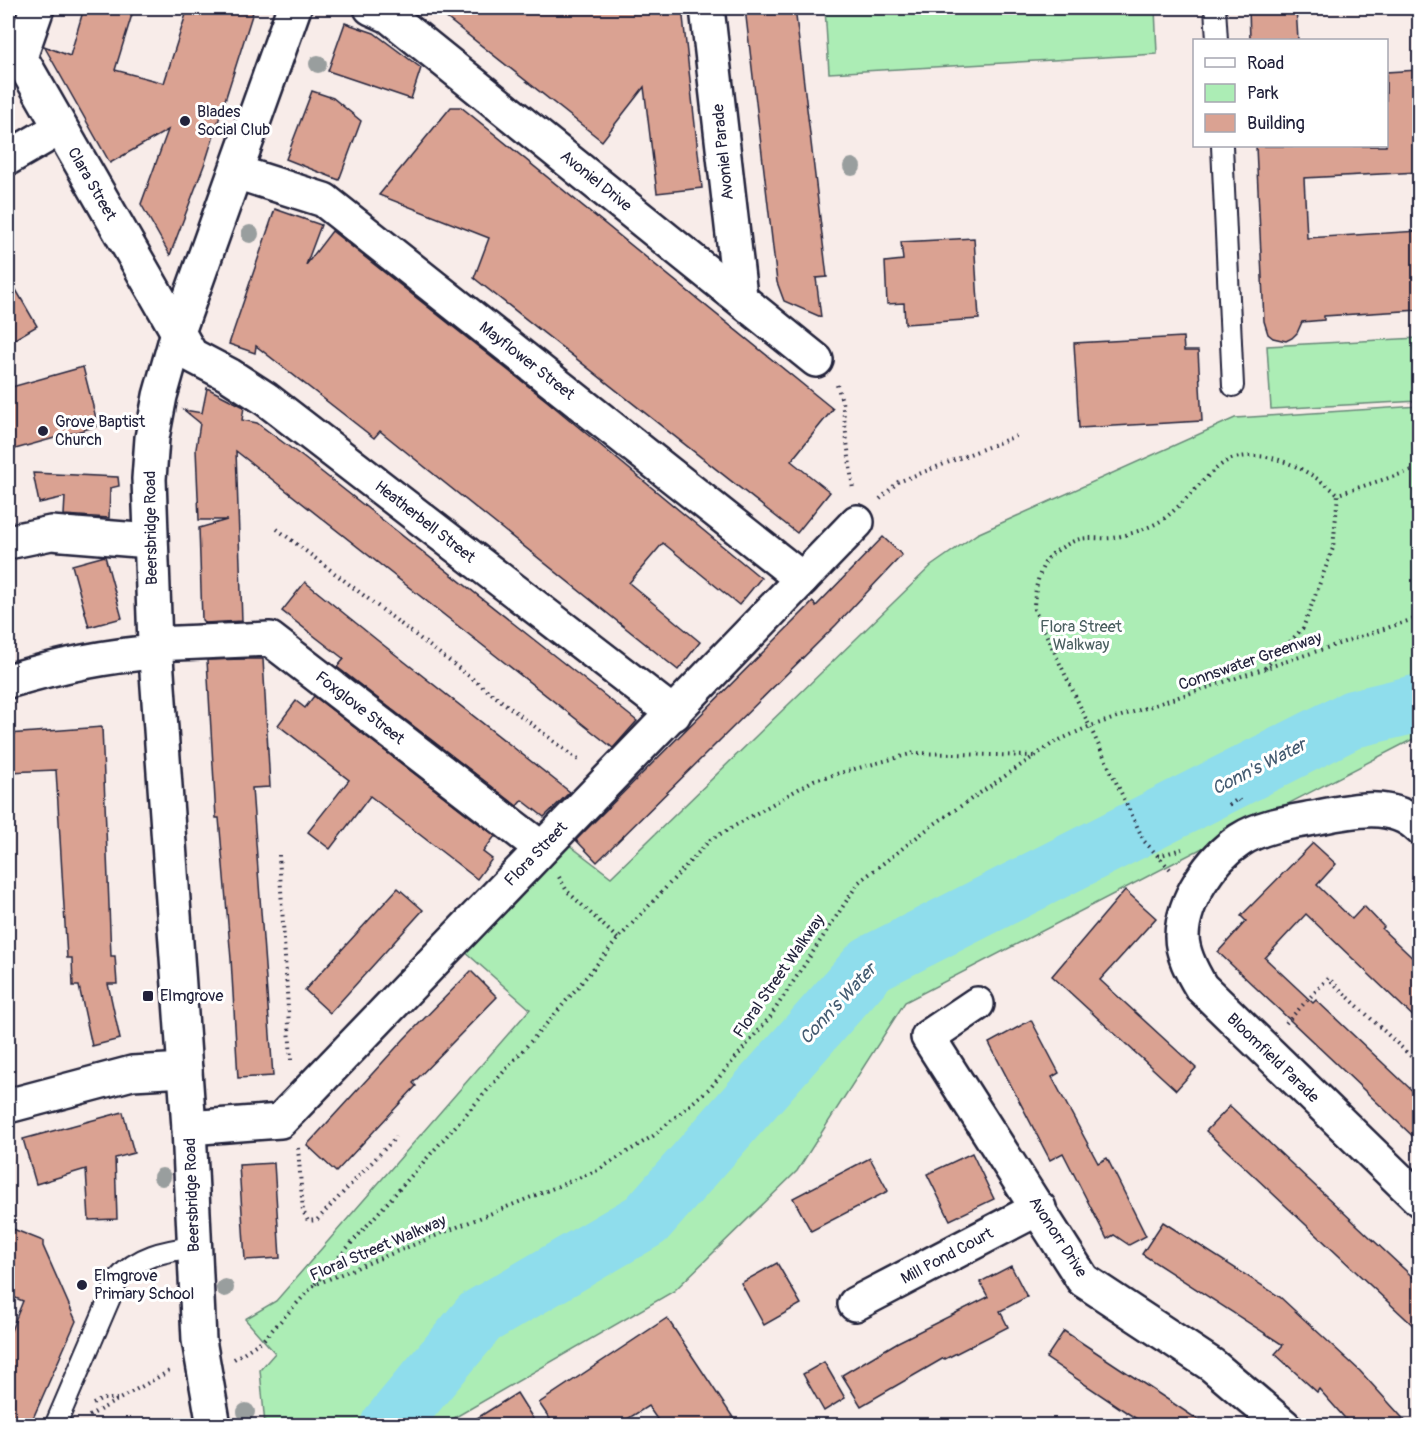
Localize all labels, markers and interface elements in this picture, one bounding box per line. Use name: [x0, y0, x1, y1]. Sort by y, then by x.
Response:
legend: [1193, 39, 1388, 147]
text: Road: [1247, 52, 1284, 75]
text: Park: [1247, 82, 1279, 105]
place label: Blades Social Club: [197, 102, 270, 140]
street label: Avoniel Parade: [708, 103, 738, 201]
text: Building: [1247, 112, 1305, 135]
marker: Blades Social Club: [178, 114, 192, 128]
street label: Clara Street: [63, 144, 121, 225]
street label: Avoniel Drive: [556, 146, 636, 216]
street label: Mayflower Street: [475, 317, 579, 405]
place label: Grove Baptist Church: [55, 412, 146, 450]
marker: Grove Baptist Church: [36, 424, 50, 438]
street label: Beersbridge Road: [140, 471, 162, 585]
street label: Heatherbell Street: [371, 477, 480, 568]
park label: Flora Street Walkway: [1040, 617, 1123, 655]
street label: Connswater Greenway: [1176, 627, 1324, 695]
street label: Foxglove Street: [311, 667, 409, 749]
water label: Conn's Water: [1208, 732, 1312, 800]
street label: Flora Street: [500, 817, 572, 890]
street label: Floral Street Walkway: [729, 910, 829, 1042]
water label: Conn's Water: [795, 957, 883, 1049]
place label: Elmgrove: [160, 986, 224, 1006]
marker: Elmgrove: [141, 989, 155, 1003]
street label: Bloomfield Parade: [1223, 1009, 1323, 1107]
street label: Beersbridge Road: [180, 1137, 204, 1253]
street label: Avonorr Drive: [1025, 1193, 1092, 1281]
street label: Floral Street Walkway: [307, 1210, 449, 1286]
street label: Mill Pond Court: [897, 1223, 997, 1289]
place label: Elmgrove Primary School: [94, 1266, 194, 1304]
marker: Elmgrove Primary School: [75, 1278, 89, 1292]

